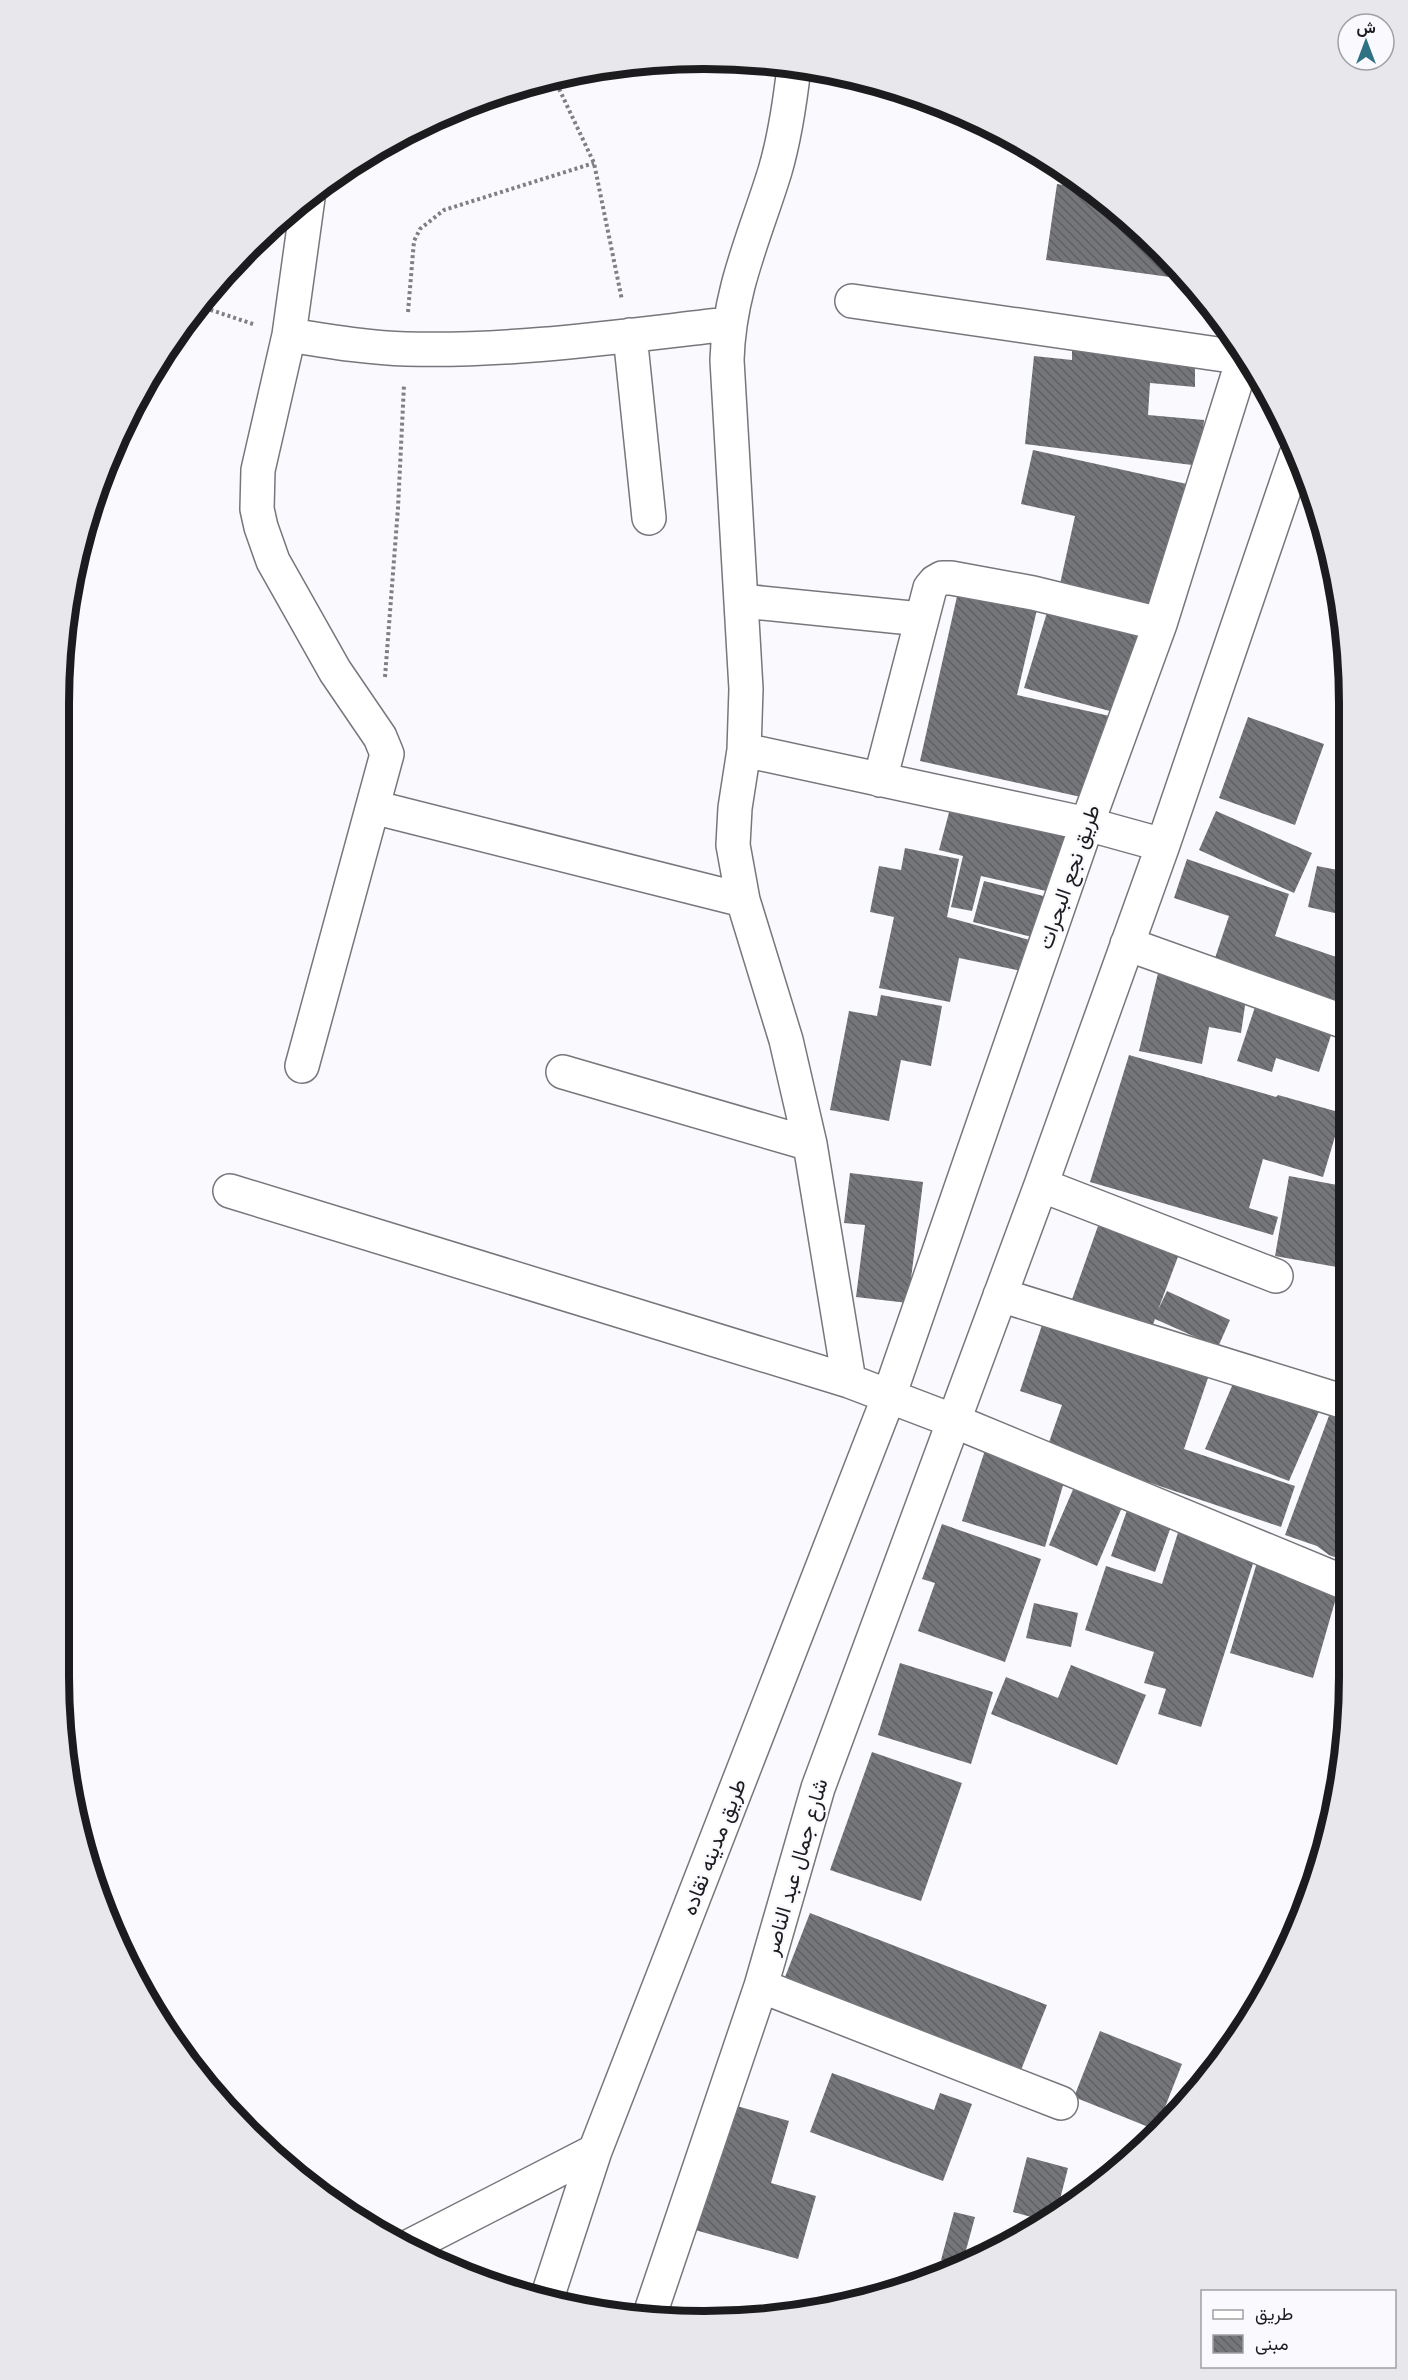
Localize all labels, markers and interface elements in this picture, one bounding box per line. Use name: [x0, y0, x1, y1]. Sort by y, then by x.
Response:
north arrow: [1336, 12, 1396, 72]
text: ش: [1356, 18, 1376, 37]
street label: طريق نجع البحرات: [1032, 801, 1107, 953]
street label: طريق مدينه نقاده: [676, 1775, 752, 1919]
street label: شارع جمال عبد الناصر: [758, 1776, 835, 1960]
legend: [1201, 2290, 1396, 2368]
text: طريق: [1255, 2303, 1293, 2325]
text: مبنى: [1255, 2333, 1289, 2355]

